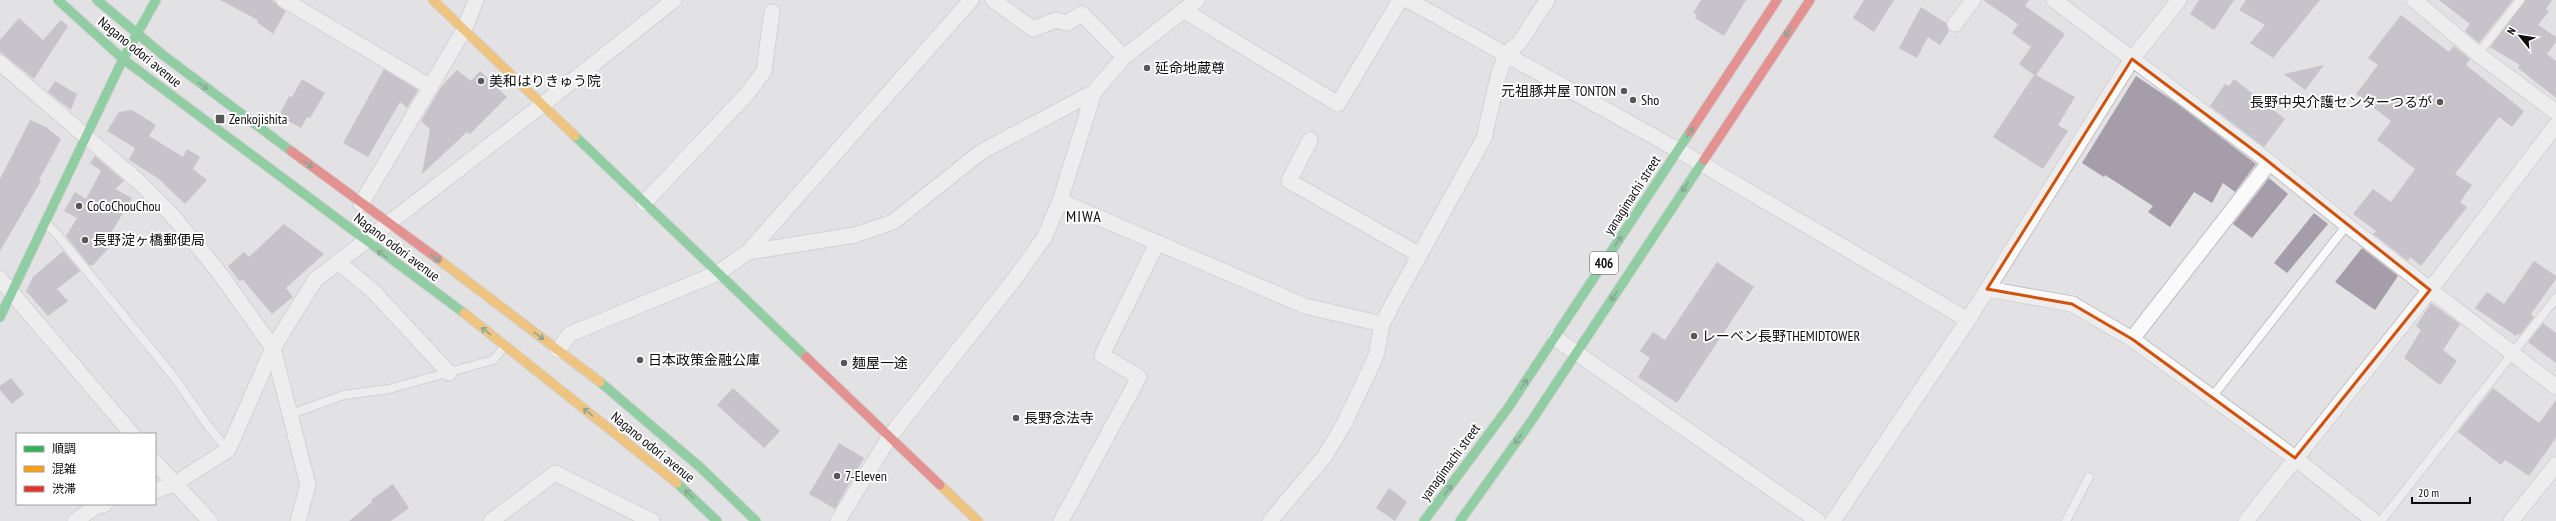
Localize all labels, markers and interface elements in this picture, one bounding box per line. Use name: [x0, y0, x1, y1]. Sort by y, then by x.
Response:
street label: Nagano odori avenue: [94, 13, 186, 91]
north arrow: [2500, 16, 2540, 56]
text: N: [2504, 25, 2519, 37]
one-way arrow: [1784, 27, 1793, 38]
place label: 延命地蔵尊: [1155, 59, 1225, 77]
marker: 延命地蔵尊: [1142, 63, 1152, 73]
place label: 美和はりきゅう院: [489, 72, 601, 90]
marker: 美和はりきゅう院: [476, 76, 486, 86]
one-way arrow: [198, 82, 209, 91]
place label: 元祖豚丼屋 TONTON: [1501, 82, 1616, 100]
marker: 元祖豚丼屋 TONTON: [1619, 86, 1629, 96]
place label: Sho: [1641, 91, 1659, 109]
place label: 長野中央介護センターつるが: [2250, 93, 2432, 111]
marker: Sho: [1628, 95, 1638, 105]
marker: 長野中央介護センターつるが: [2435, 97, 2445, 107]
place label: Zenkojishita: [229, 110, 287, 128]
marker: Zenkojishita: [214, 113, 226, 125]
one-way arrow: [1686, 127, 1694, 138]
street label: yanagimachi street: [1600, 152, 1664, 238]
one-way arrow: [302, 160, 313, 168]
one-way arrow: [1681, 181, 1689, 192]
place label: CoCoChouChou: [87, 197, 161, 215]
marker: CoCoChouChou: [74, 201, 84, 211]
district label: MIWA: [1066, 206, 1102, 226]
street label: Nagano odori avenue: [351, 209, 444, 285]
place label: 長野淀ヶ橋郵便局: [93, 231, 205, 249]
marker: 長野淀ヶ橋郵便局: [80, 235, 90, 245]
one-way arrow: [1615, 235, 1623, 247]
one-way arrow: [376, 250, 387, 258]
road number: 406: [1590, 252, 1618, 274]
one-way arrow: [429, 254, 440, 262]
one-way arrow: [1610, 290, 1618, 301]
one-way arrow: [481, 327, 492, 335]
place label: レーベン長野THEMIDTOWER: [1702, 327, 1860, 345]
one-way arrow: [533, 331, 544, 340]
marker: レーベン長野THEMIDTOWER: [1689, 331, 1699, 341]
place label: 日本政策金融公庫: [648, 351, 760, 369]
place label: 麺屋一途: [852, 354, 908, 372]
marker: 日本政策金融公庫: [635, 355, 645, 365]
marker: 麺屋一途: [839, 358, 849, 368]
one-way arrow: [1520, 379, 1528, 390]
one-way arrow: [583, 408, 594, 416]
street label: Nagano odori avenue: [607, 408, 699, 486]
place label: 長野念法寺: [1024, 409, 1094, 427]
marker: 長野念法寺: [1011, 413, 1021, 423]
street label: yanagimachi street: [1416, 420, 1484, 504]
legend: [16, 433, 156, 505]
one-way arrow: [1514, 433, 1522, 444]
text: 順調: [52, 441, 76, 456]
text: 混雑: [52, 461, 76, 476]
place label: 7-Eleven: [845, 467, 887, 485]
marker: 7-Eleven: [832, 471, 842, 481]
scale bar: [2412, 479, 2470, 505]
text: 渋滞: [52, 481, 76, 496]
one-way arrow: [1443, 484, 1452, 495]
text: 20 m: [2418, 485, 2439, 500]
one-way arrow: [684, 489, 694, 499]

